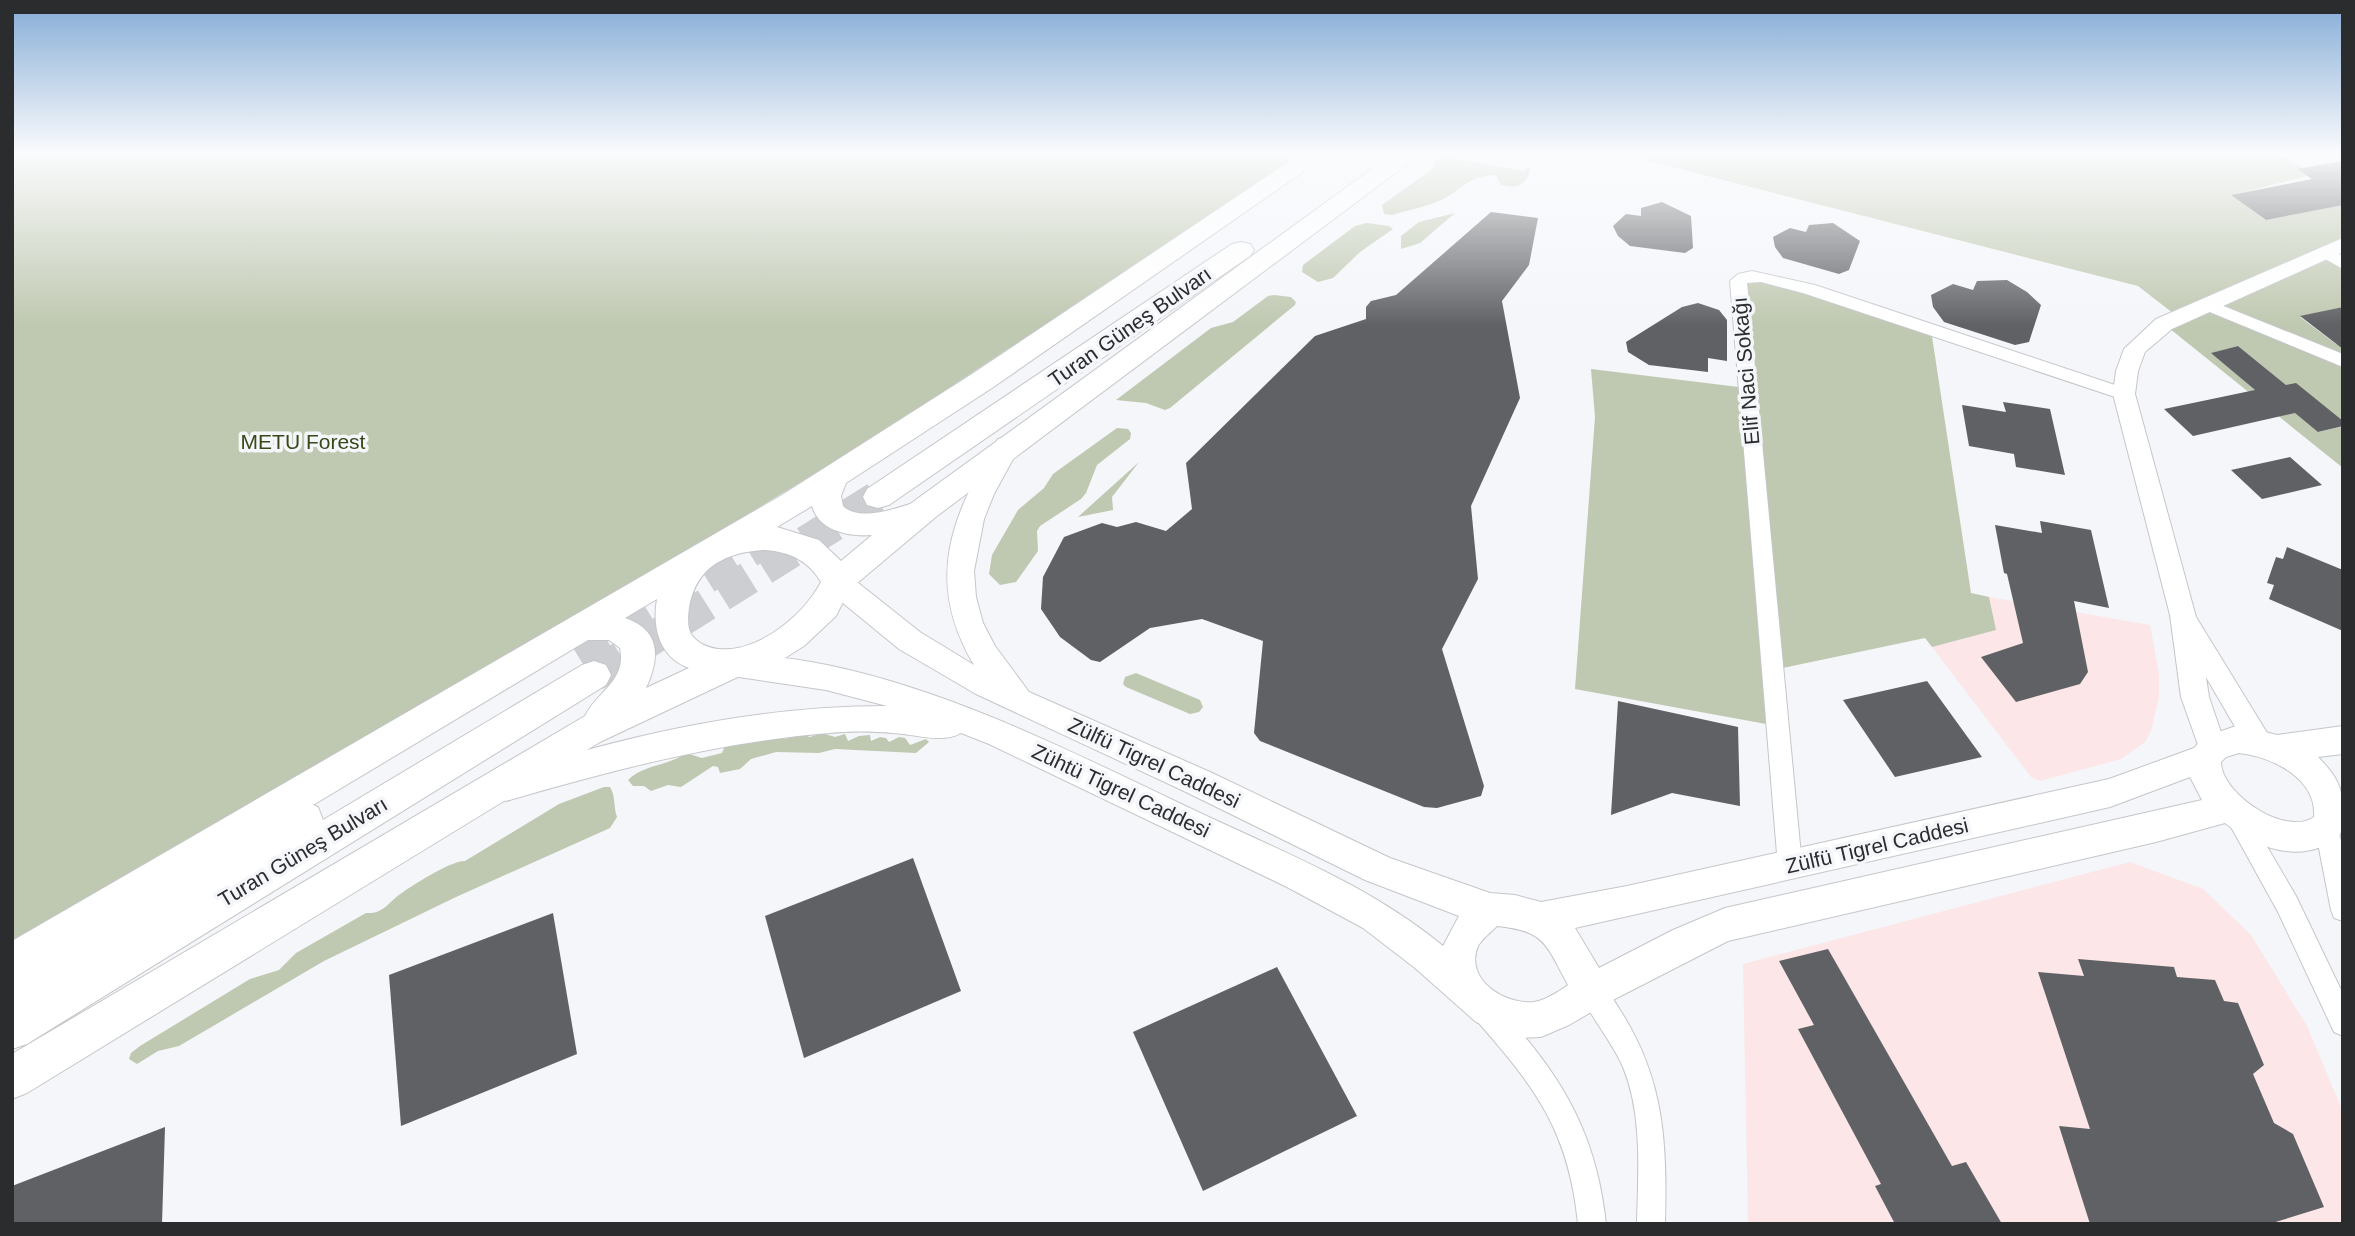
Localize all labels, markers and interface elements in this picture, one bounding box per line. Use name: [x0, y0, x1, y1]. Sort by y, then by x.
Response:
street label: Turan Güneş Bulvarı: [1044, 262, 1215, 391]
street label: Elif Naci Sokağı: [1728, 296, 1763, 446]
park label: METU Forest: [241, 430, 366, 453]
street label: Zülfü Tigrel Caddesi: [1065, 713, 1244, 812]
street label: Zühtü Tigrel Caddesi: [1029, 739, 1214, 842]
street label: Turan Güneş Bulvarı: [214, 792, 391, 911]
street label: Zülfü Tigrel Caddesi: [1783, 813, 1970, 878]

